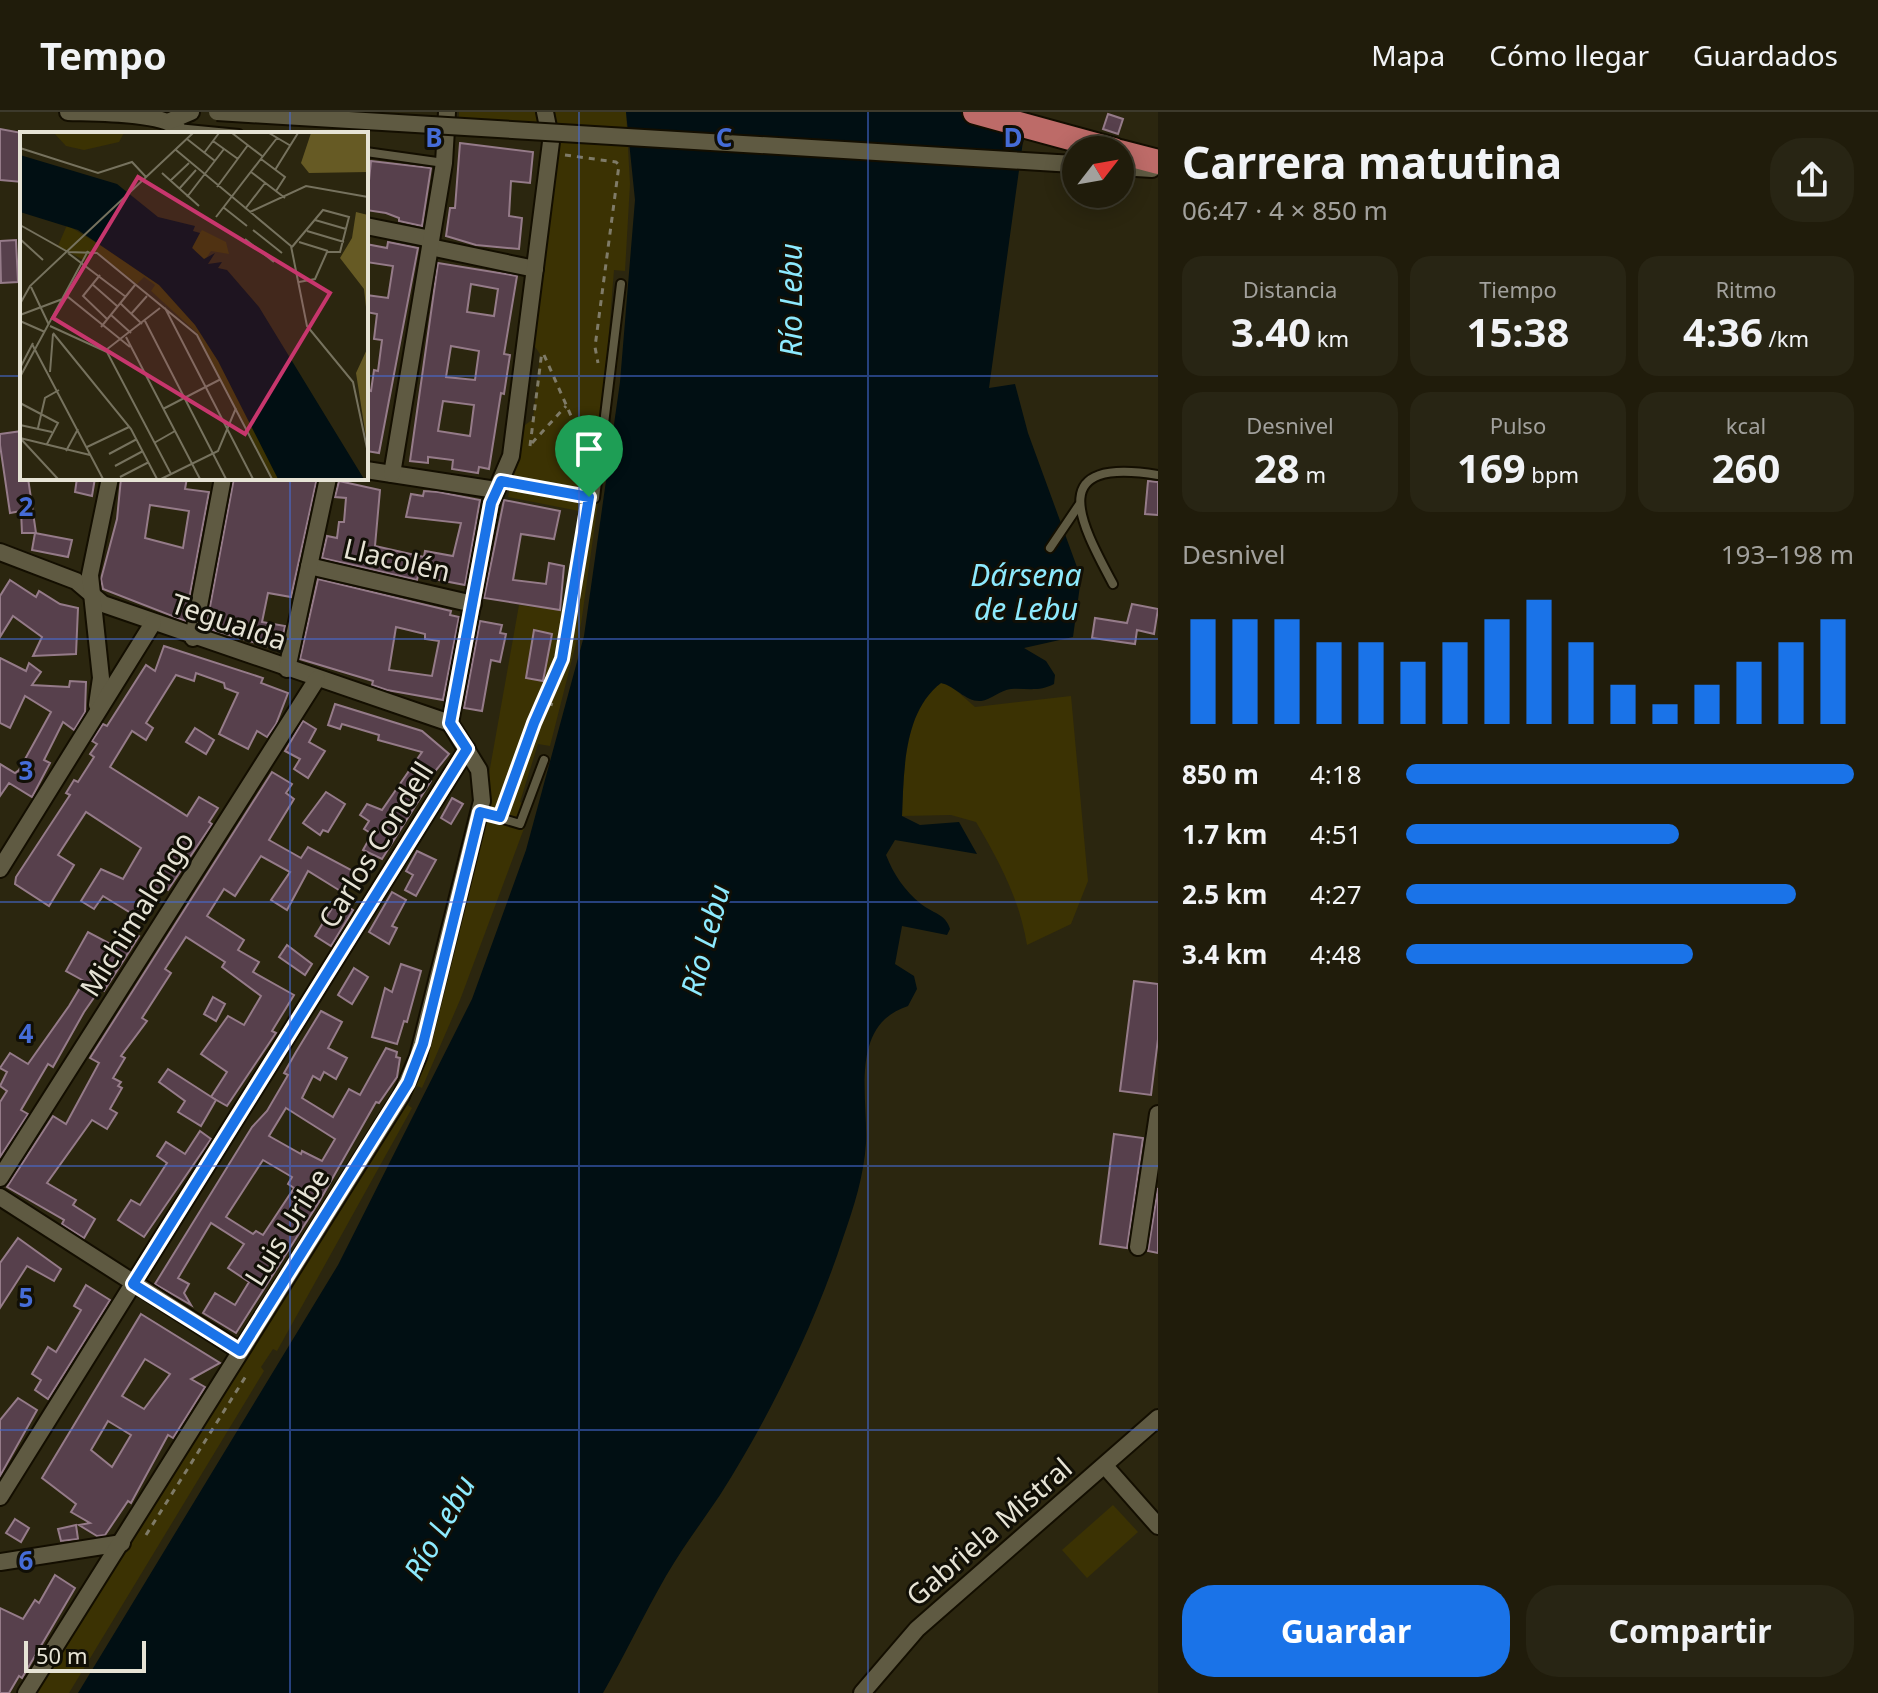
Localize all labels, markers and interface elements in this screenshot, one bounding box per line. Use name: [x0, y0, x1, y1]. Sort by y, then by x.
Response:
text: Tempo: [40, 29, 167, 81]
text: Mapa: [1371, 36, 1445, 74]
text: Cómo llegar: [1489, 36, 1649, 74]
text: Guardados: [1693, 36, 1838, 74]
text: B: [425, 119, 443, 155]
text: C: [716, 119, 732, 155]
text: D: [1003, 119, 1023, 155]
inset map: [20, 132, 368, 480]
text: Carrera matutina: [1182, 132, 1562, 192]
north arrow: [1062, 136, 1134, 208]
map controls: [1062, 136, 1134, 208]
button: share: [1770, 138, 1854, 222]
text: 06:47 · 4 × 850 m: [1182, 192, 1388, 228]
water label: Río Lebu: [770, 243, 811, 357]
text: Distancia: [1243, 274, 1337, 304]
text: Tiempo: [1479, 274, 1557, 304]
text: Ritmo: [1715, 274, 1777, 304]
text: 3.40: [1231, 304, 1311, 359]
text: 15:38: [1467, 304, 1569, 359]
text: 4:36: [1683, 304, 1763, 359]
text: km: [1311, 323, 1349, 353]
text: /km: [1763, 323, 1809, 353]
text: Desnivel: [1246, 410, 1334, 440]
text: Pulso: [1490, 410, 1546, 440]
text: kcal: [1726, 410, 1766, 440]
pin: [555, 415, 623, 497]
icon: arrive: [567, 427, 611, 471]
text: 28: [1254, 440, 1300, 495]
text: 169: [1457, 440, 1526, 495]
text: 260: [1712, 440, 1780, 495]
text: m: [1300, 459, 1326, 489]
text: bpm: [1526, 459, 1579, 489]
text: 2: [19, 488, 34, 524]
street label: Llacolén: [340, 528, 454, 590]
text: Desnivel: [1182, 536, 1285, 572]
text: 193–198 m: [1721, 536, 1854, 572]
water label: Dársena de Lebu: [970, 554, 1082, 629]
street label: Tegualda: [167, 584, 292, 659]
text: 3: [19, 752, 33, 788]
street label: Carlos Condell: [309, 754, 441, 935]
text: 850 m: [1182, 756, 1259, 792]
text: 4:18: [1310, 756, 1362, 792]
text: 1.7 km: [1182, 816, 1267, 852]
text: 4:51: [1310, 816, 1362, 852]
street label: Michimalongo: [70, 824, 202, 1003]
text: 2.5 km: [1182, 876, 1267, 912]
text: 4:27: [1310, 876, 1362, 912]
water label: Río Lebu: [670, 879, 739, 1000]
text: 3.4 km: [1182, 936, 1267, 972]
text: 4:48: [1310, 936, 1362, 972]
text: 4: [19, 1015, 34, 1051]
street label: Luis Uribe: [235, 1160, 337, 1293]
text: 5: [19, 1279, 33, 1315]
street label: Gabriela Mistral: [897, 1449, 1079, 1614]
water label: Río Lebu: [393, 1468, 484, 1587]
text: 6: [19, 1542, 34, 1578]
button: Guardar: [1182, 1585, 1510, 1677]
button: Compartir: [1526, 1585, 1854, 1677]
scale bar: [24, 1637, 146, 1673]
text: 50 m: [36, 1640, 87, 1670]

